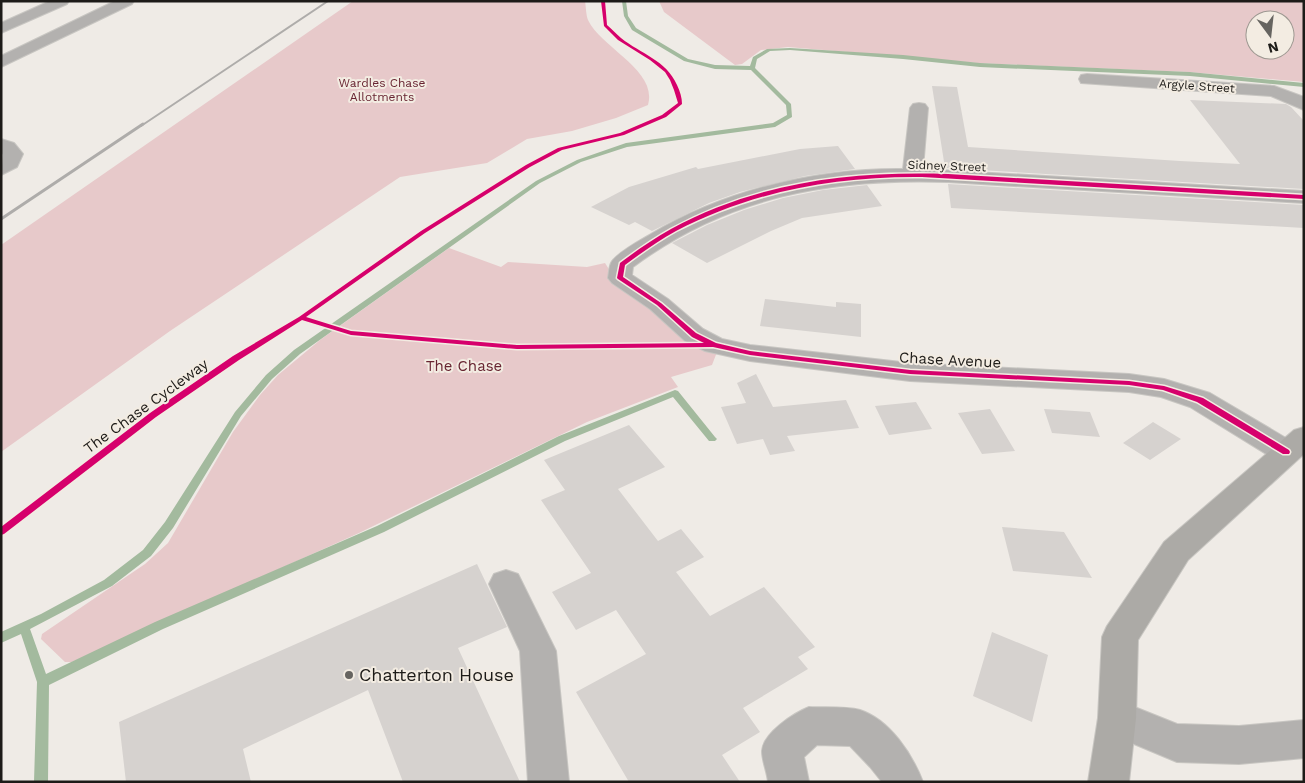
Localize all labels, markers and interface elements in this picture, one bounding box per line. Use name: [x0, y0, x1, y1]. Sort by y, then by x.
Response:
north arrow: [1245, 10, 1295, 60]
text: N: [1266, 38, 1280, 57]
park label: Wardles Chase Allotments: [339, 76, 425, 104]
street label: Argyle Street: [1159, 76, 1235, 96]
street label: Sidney Street: [908, 158, 986, 174]
street label: Chase Avenue: [898, 348, 1002, 372]
street label: The Chase Cycleway: [80, 355, 212, 457]
park label: The Chase: [426, 357, 502, 375]
place label: Chatterton House: [359, 664, 514, 685]
marker: Chatterton House: [343, 669, 355, 681]

